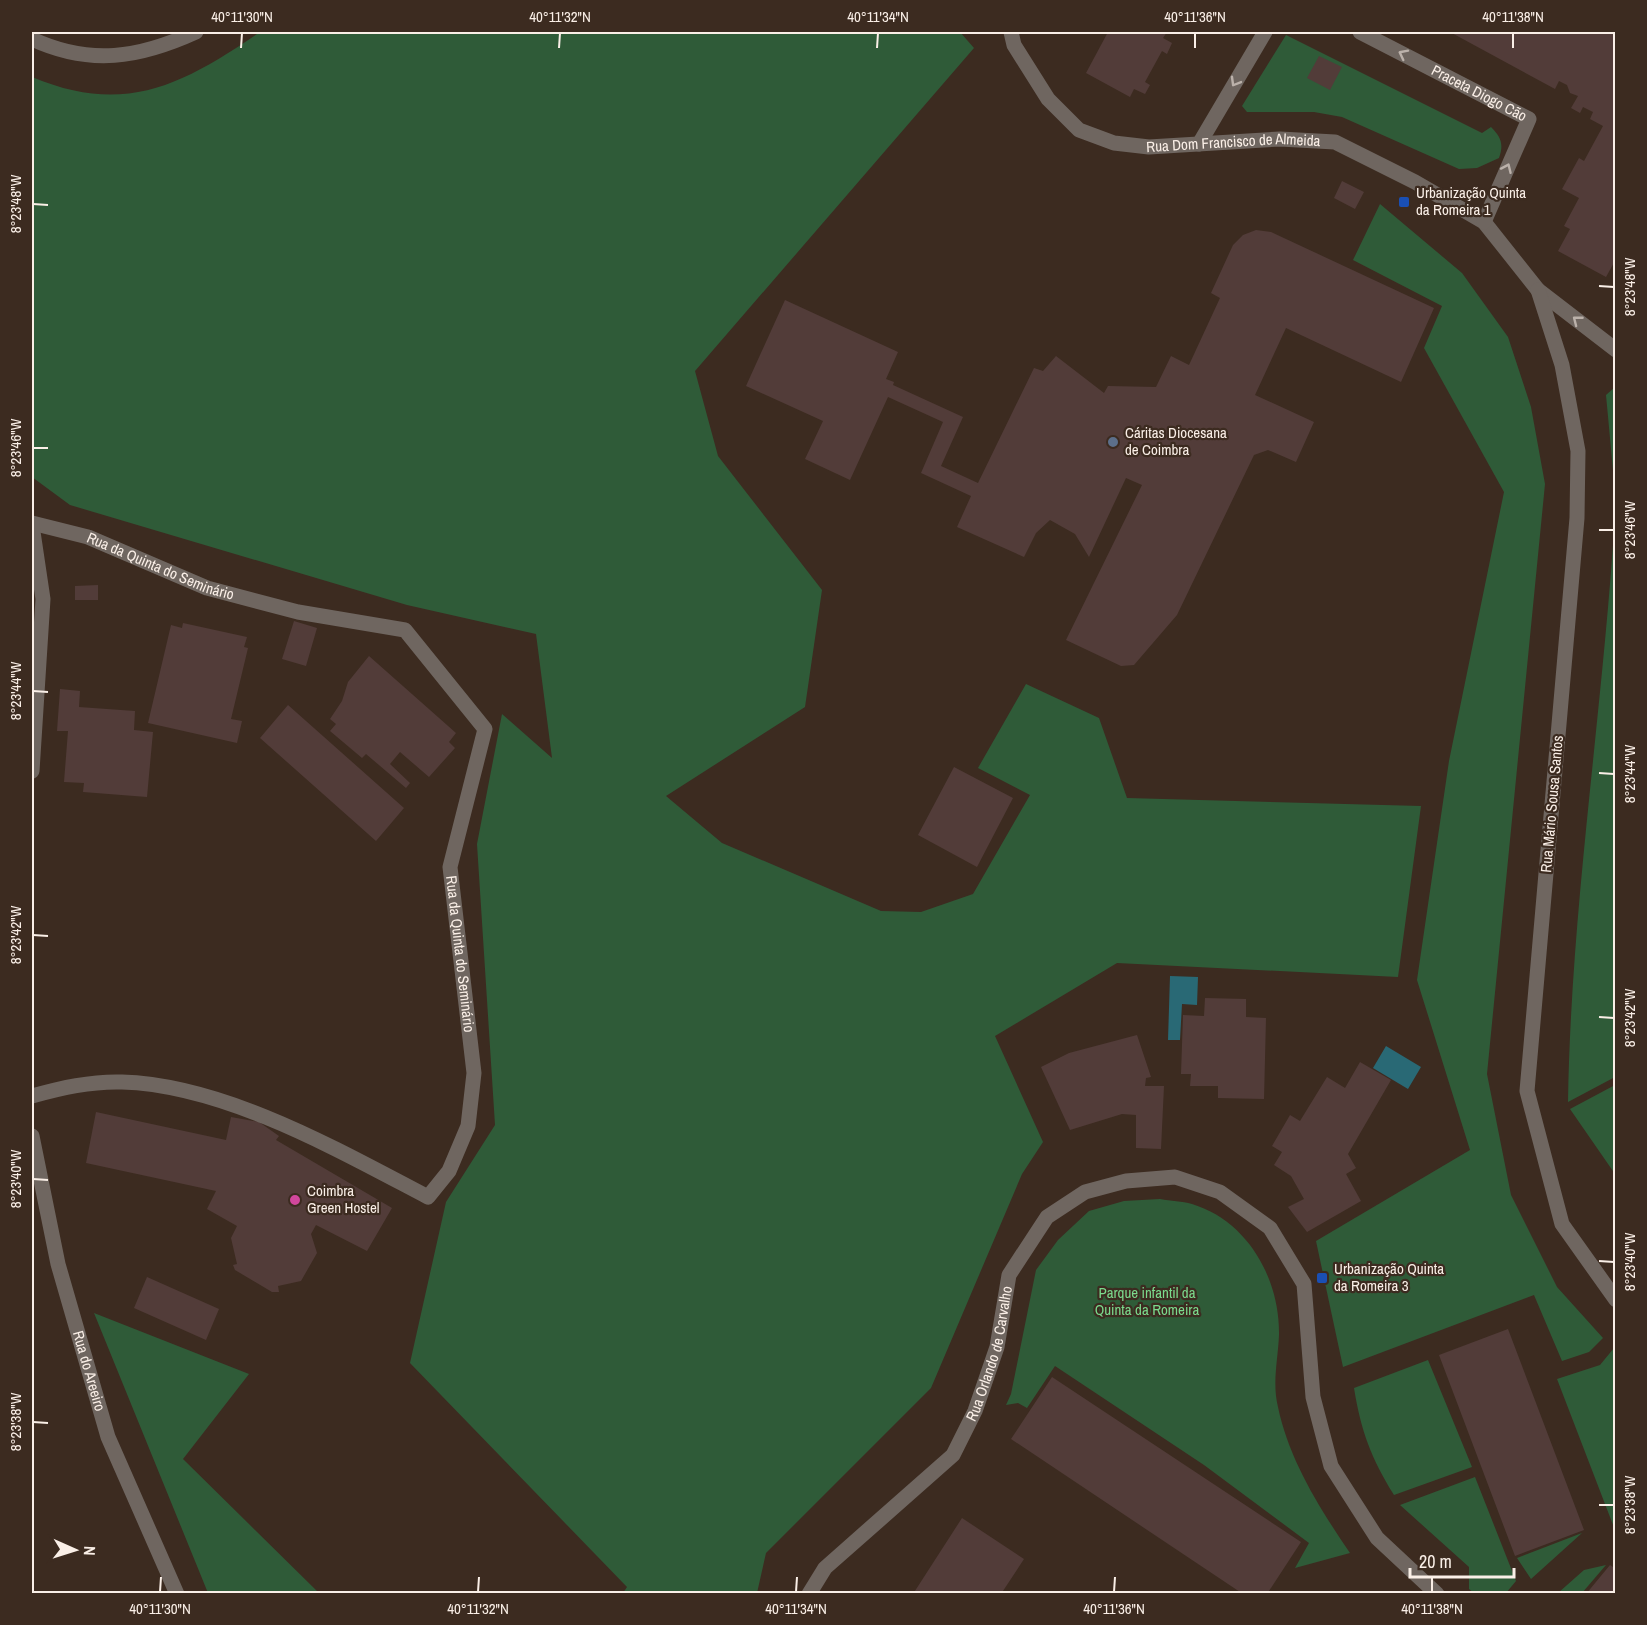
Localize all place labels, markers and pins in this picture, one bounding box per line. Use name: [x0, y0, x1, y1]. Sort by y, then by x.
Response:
place label: Urbanização Quinta da Romeira 1: [1416, 182, 1526, 220]
marker: Urbanização Quinta da Romeira 1: [1397, 195, 1411, 209]
place label: Cáritas Diocesana de Coimbra: [1125, 422, 1227, 460]
marker: Cáritas Diocesana de Coimbra: [1106, 435, 1120, 449]
place label: Coimbra Green Hostel: [307, 1180, 379, 1218]
marker: Coimbra Green Hostel: [288, 1193, 302, 1207]
place label: Urbanização Quinta da Romeira 3: [1334, 1258, 1444, 1296]
marker: Urbanização Quinta da Romeira 3: [1315, 1271, 1329, 1285]

